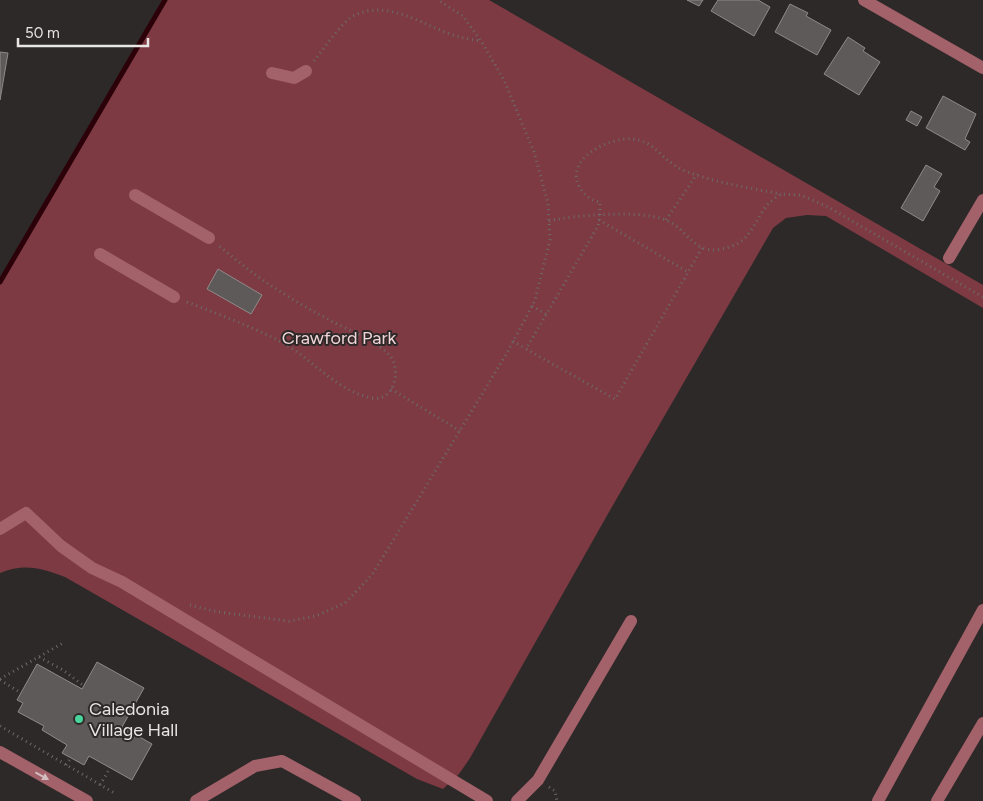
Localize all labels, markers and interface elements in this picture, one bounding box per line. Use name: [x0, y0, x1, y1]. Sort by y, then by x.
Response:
scale bar: [18, 15, 148, 47]
text: 50 m: [25, 24, 60, 42]
park label: Crawford Park: [282, 327, 397, 349]
place label: Caledonia Village Hall: [89, 698, 178, 741]
marker: Caledonia Village Hall: [73, 713, 85, 725]
one-way arrow: [35, 772, 50, 780]

